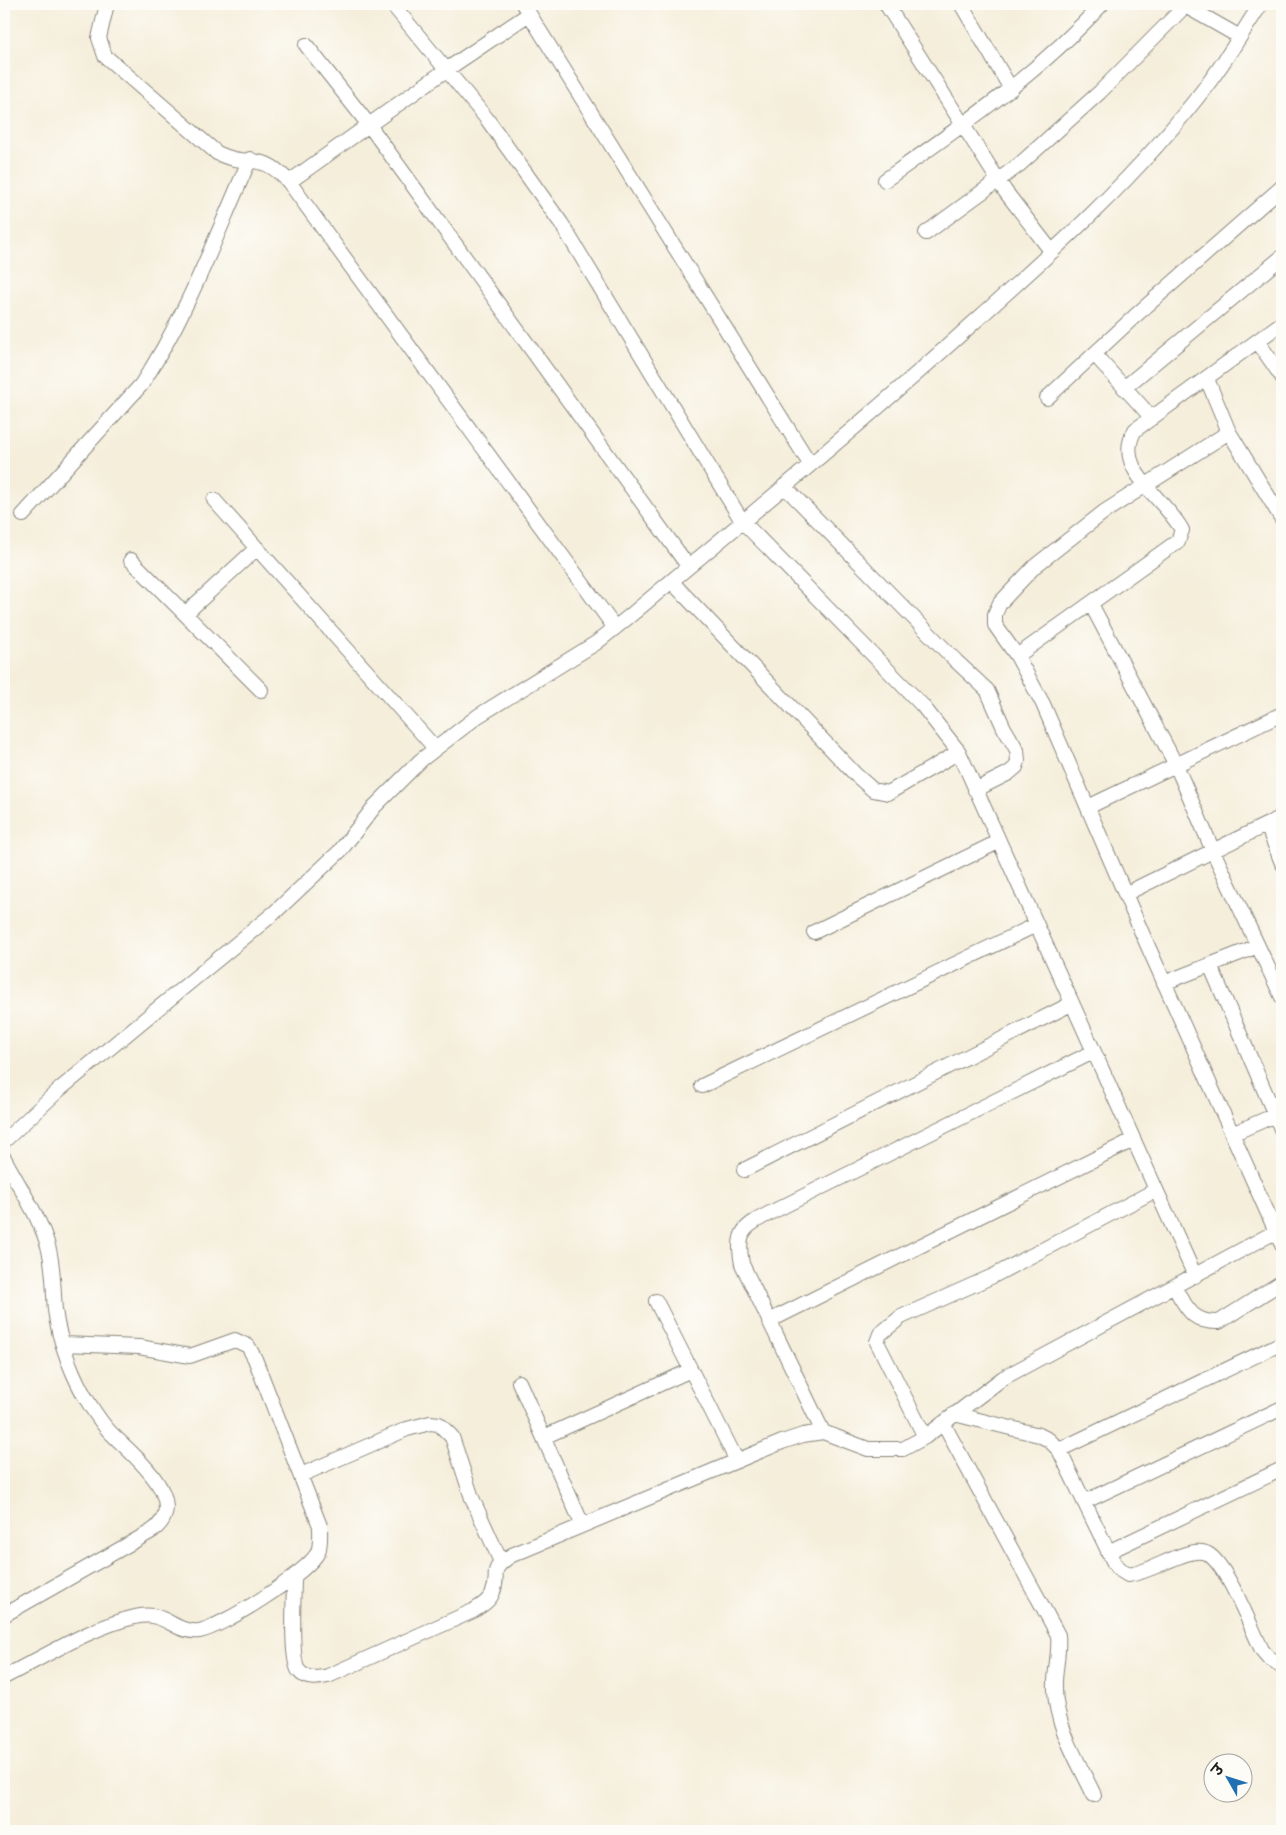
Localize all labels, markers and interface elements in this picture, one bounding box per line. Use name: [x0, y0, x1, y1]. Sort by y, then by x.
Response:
north arrow: [1204, 1752, 1254, 1802]
text: उ: [1207, 1760, 1229, 1781]

